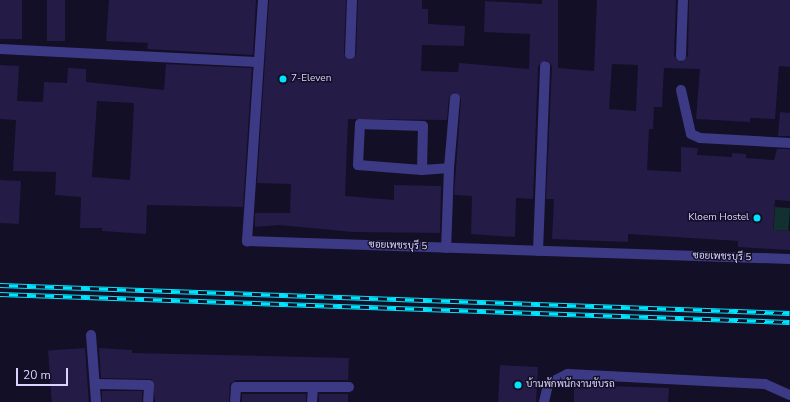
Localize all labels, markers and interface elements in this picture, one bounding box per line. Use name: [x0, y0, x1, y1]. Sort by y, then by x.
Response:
place label: 7-Eleven: [291, 73, 331, 85]
marker: 7-Eleven: [278, 74, 288, 84]
place label: Kloem Hostel: [688, 212, 749, 224]
marker: Kloem Hostel: [752, 213, 762, 223]
street label: ซอยเพชรบุรี 5: [368, 239, 428, 253]
street label: ซอยเพชรบุรี 5: [692, 250, 752, 264]
scale bar: [18, 360, 70, 386]
text: 20 m: [23, 367, 51, 383]
place label: บ้านพักพนักงานขับรถ: [526, 379, 615, 391]
marker: บ้านพักพนักงานขับรถ: [513, 380, 523, 390]

